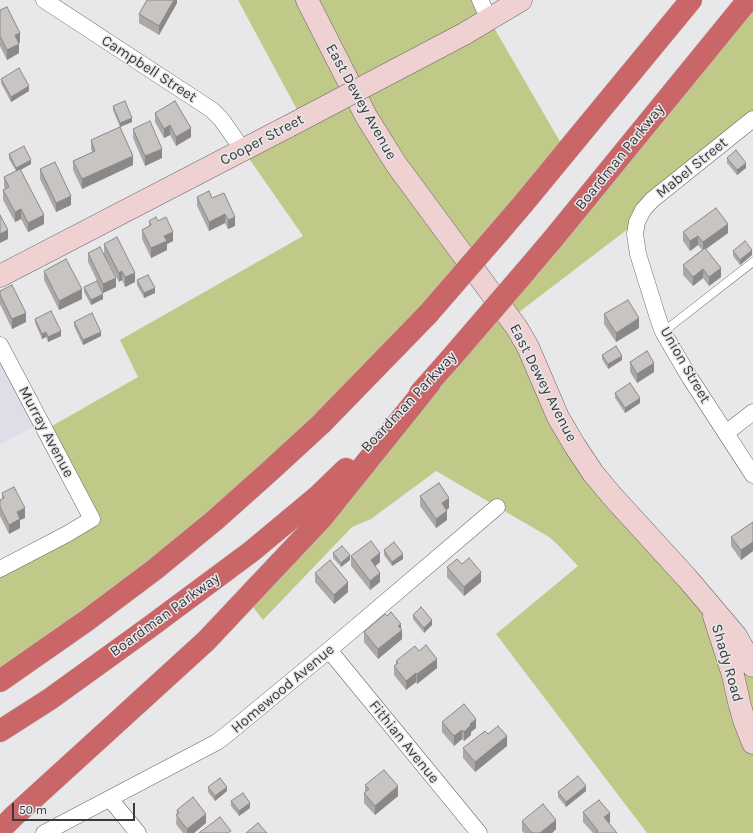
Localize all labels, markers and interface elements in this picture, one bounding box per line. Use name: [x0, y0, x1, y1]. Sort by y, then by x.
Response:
street label: Campbell Street: [98, 32, 200, 106]
street label: East Dewey Avenue: [322, 41, 400, 163]
street label: Boardman Parkway: [572, 100, 668, 214]
street label: Cooper Street: [217, 110, 307, 170]
street label: Mabel Street: [653, 134, 731, 202]
street label: East Dewey Avenue: [506, 321, 580, 445]
street label: Union Street: [656, 324, 714, 406]
street label: Boardman Parkway: [358, 348, 460, 456]
street label: Murray Avenue: [14, 383, 78, 481]
street label: Boardman Parkway: [107, 569, 223, 661]
street label: Shady Road: [707, 622, 747, 704]
street label: Homewood Avenue: [228, 641, 338, 737]
street label: Fithian Avenue: [365, 697, 443, 787]
scale bar: [14, 795, 137, 821]
text: 50 m: [19, 803, 47, 817]

